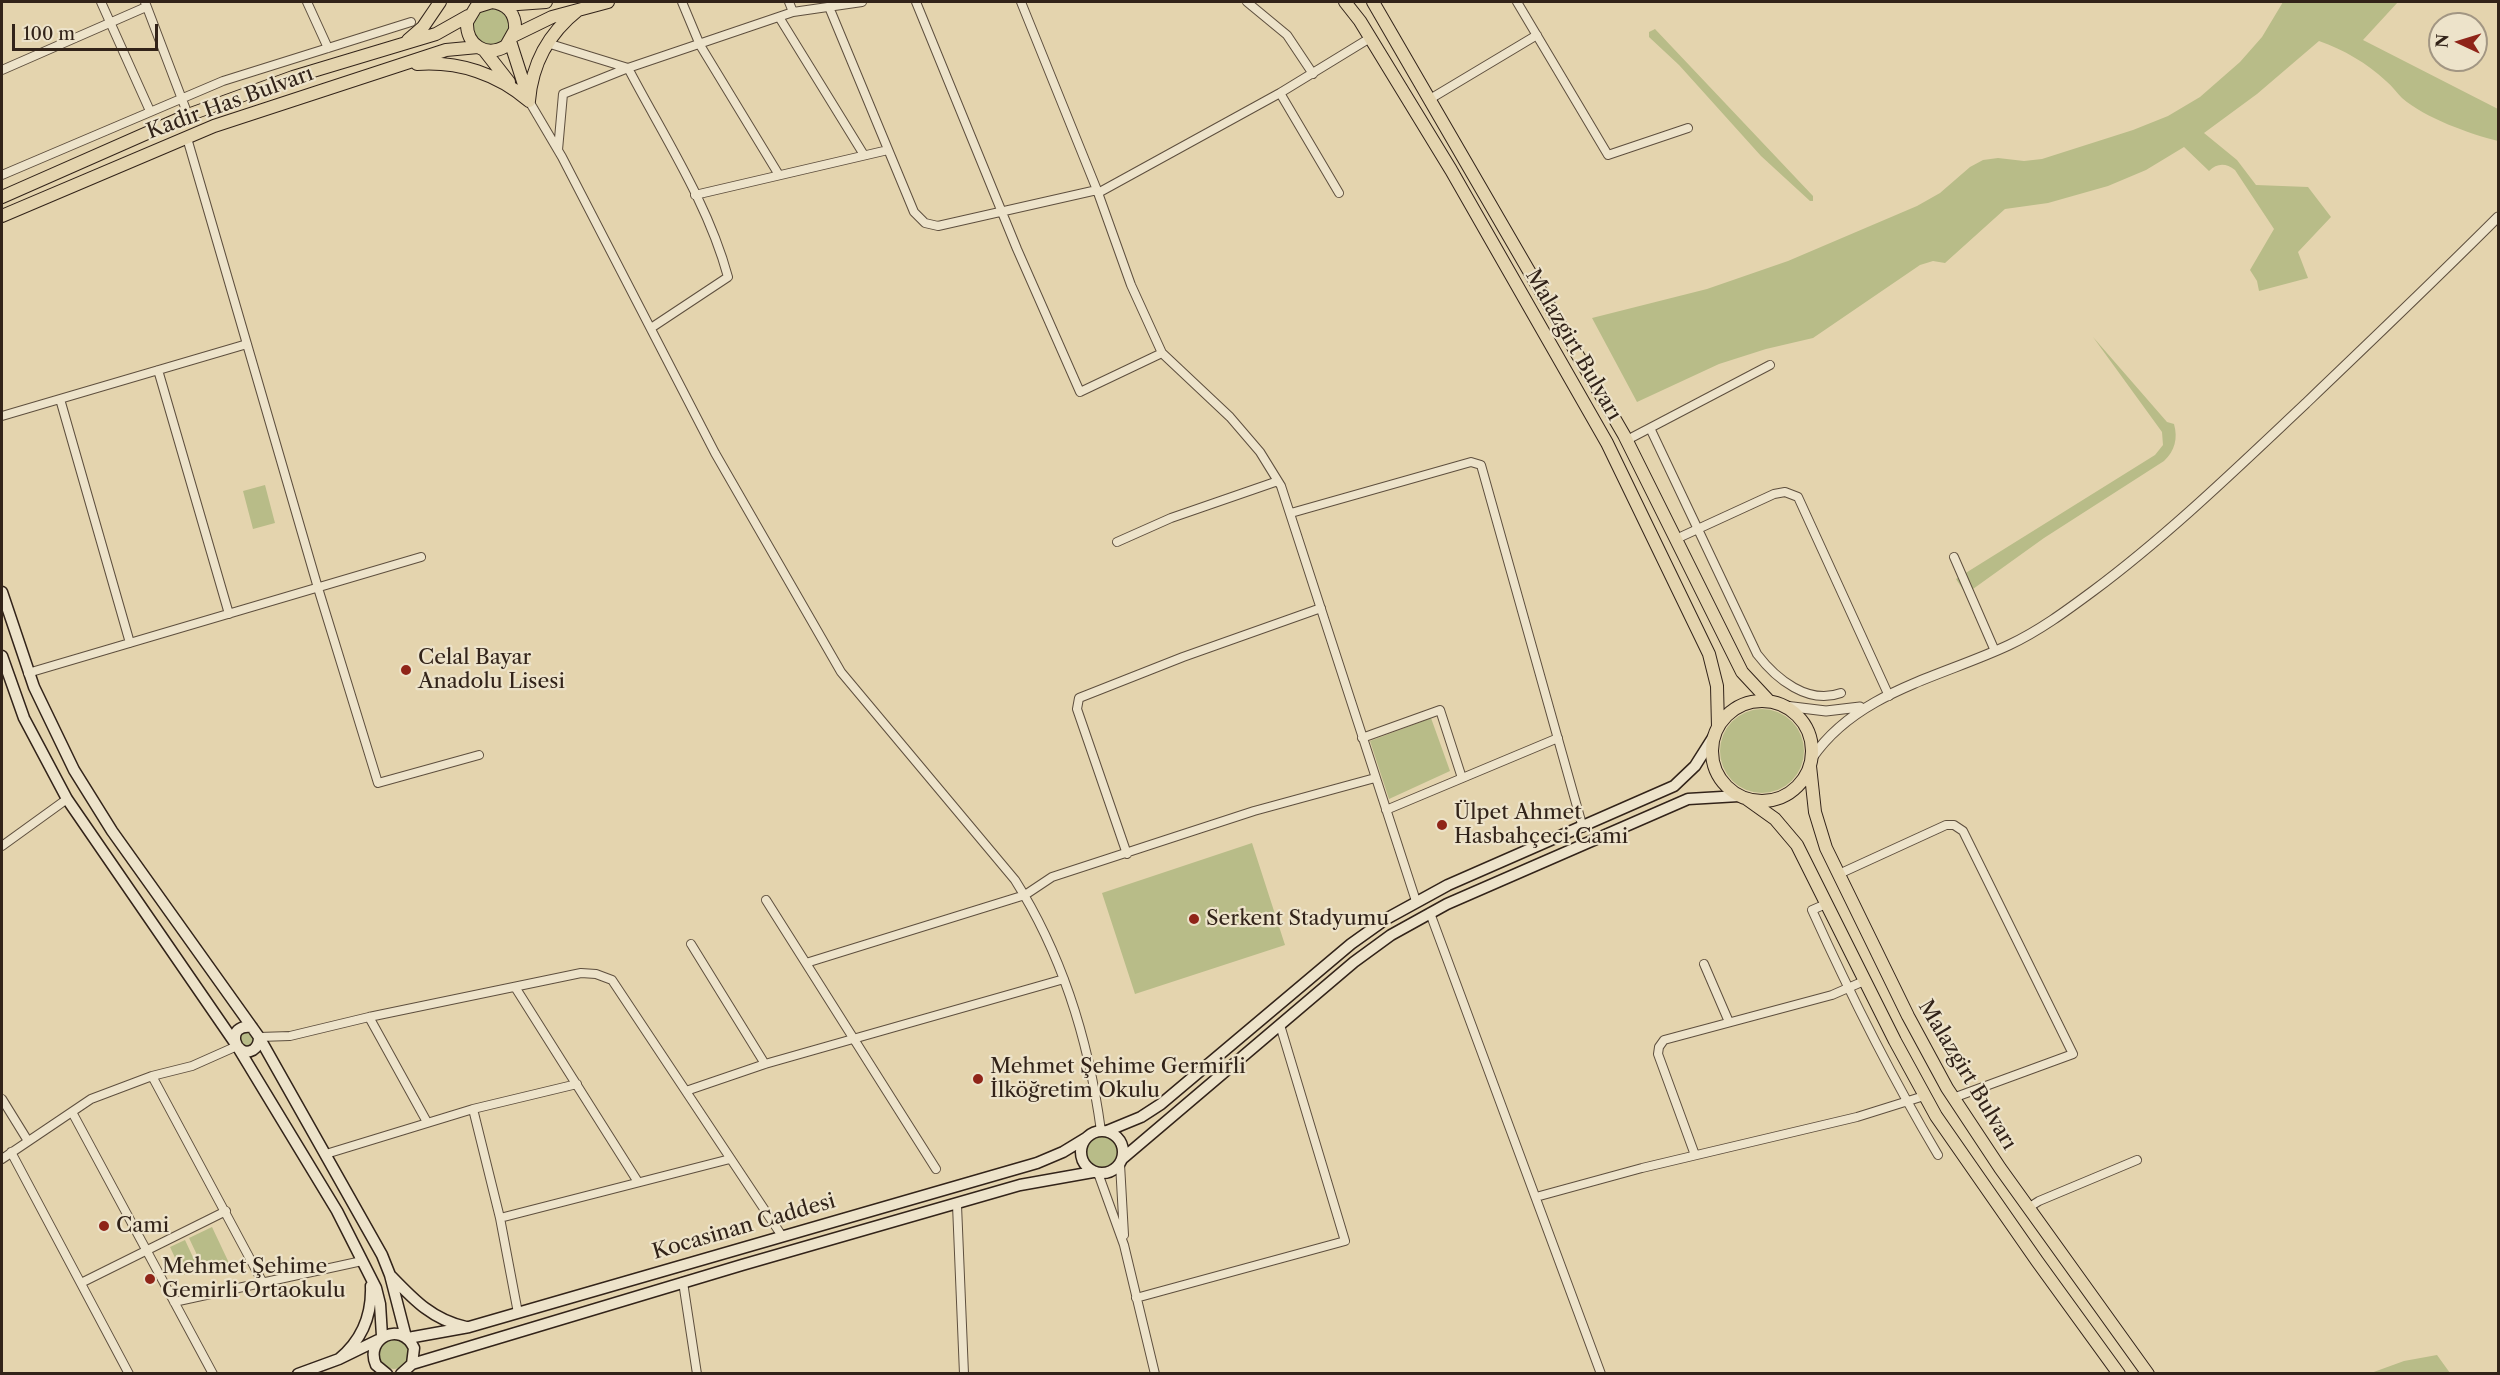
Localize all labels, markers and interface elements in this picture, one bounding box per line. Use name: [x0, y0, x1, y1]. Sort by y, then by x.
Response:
scale bar: [15, 12, 160, 50]
north arrow: [2428, 12, 2488, 72]
text: 100 m: [23, 23, 75, 45]
text: N: [2432, 33, 2452, 49]
street label: Kadir Has Bulvarı: [143, 61, 317, 145]
street label: Malazgirt Bulvarı: [1520, 265, 1626, 425]
place label: Celal Bayar Anadolu Lisesi: [418, 645, 565, 695]
marker: Celal Bayar Anadolu Lisesi: [399, 663, 413, 677]
place label: Ülpet Ahmet Hasbahçeci Cami: [1454, 800, 1628, 850]
marker: Ülpet Ahmet Hasbahçeci Cami: [1435, 818, 1449, 832]
place label: Serkent Stadyumu: [1206, 906, 1389, 932]
marker: Serkent Stadyumu: [1187, 912, 1201, 926]
street label: Malazgirt Bulvarı: [1912, 996, 2022, 1154]
place label: Mehmet Şehime Germirli İlköğretim Okulu: [990, 1054, 1246, 1104]
marker: Mehmet Şehime Germirli İlköğretim Okulu: [971, 1072, 985, 1086]
street label: Kocasinan Caddesi: [650, 1189, 838, 1265]
place label: Cami: [116, 1213, 169, 1239]
marker: Cami: [97, 1219, 111, 1233]
place label: Mehmet Şehime Gemirli Ortaokulu: [162, 1254, 346, 1304]
marker: Mehmet Şehime Gemirli Ortaokulu: [143, 1272, 157, 1286]

